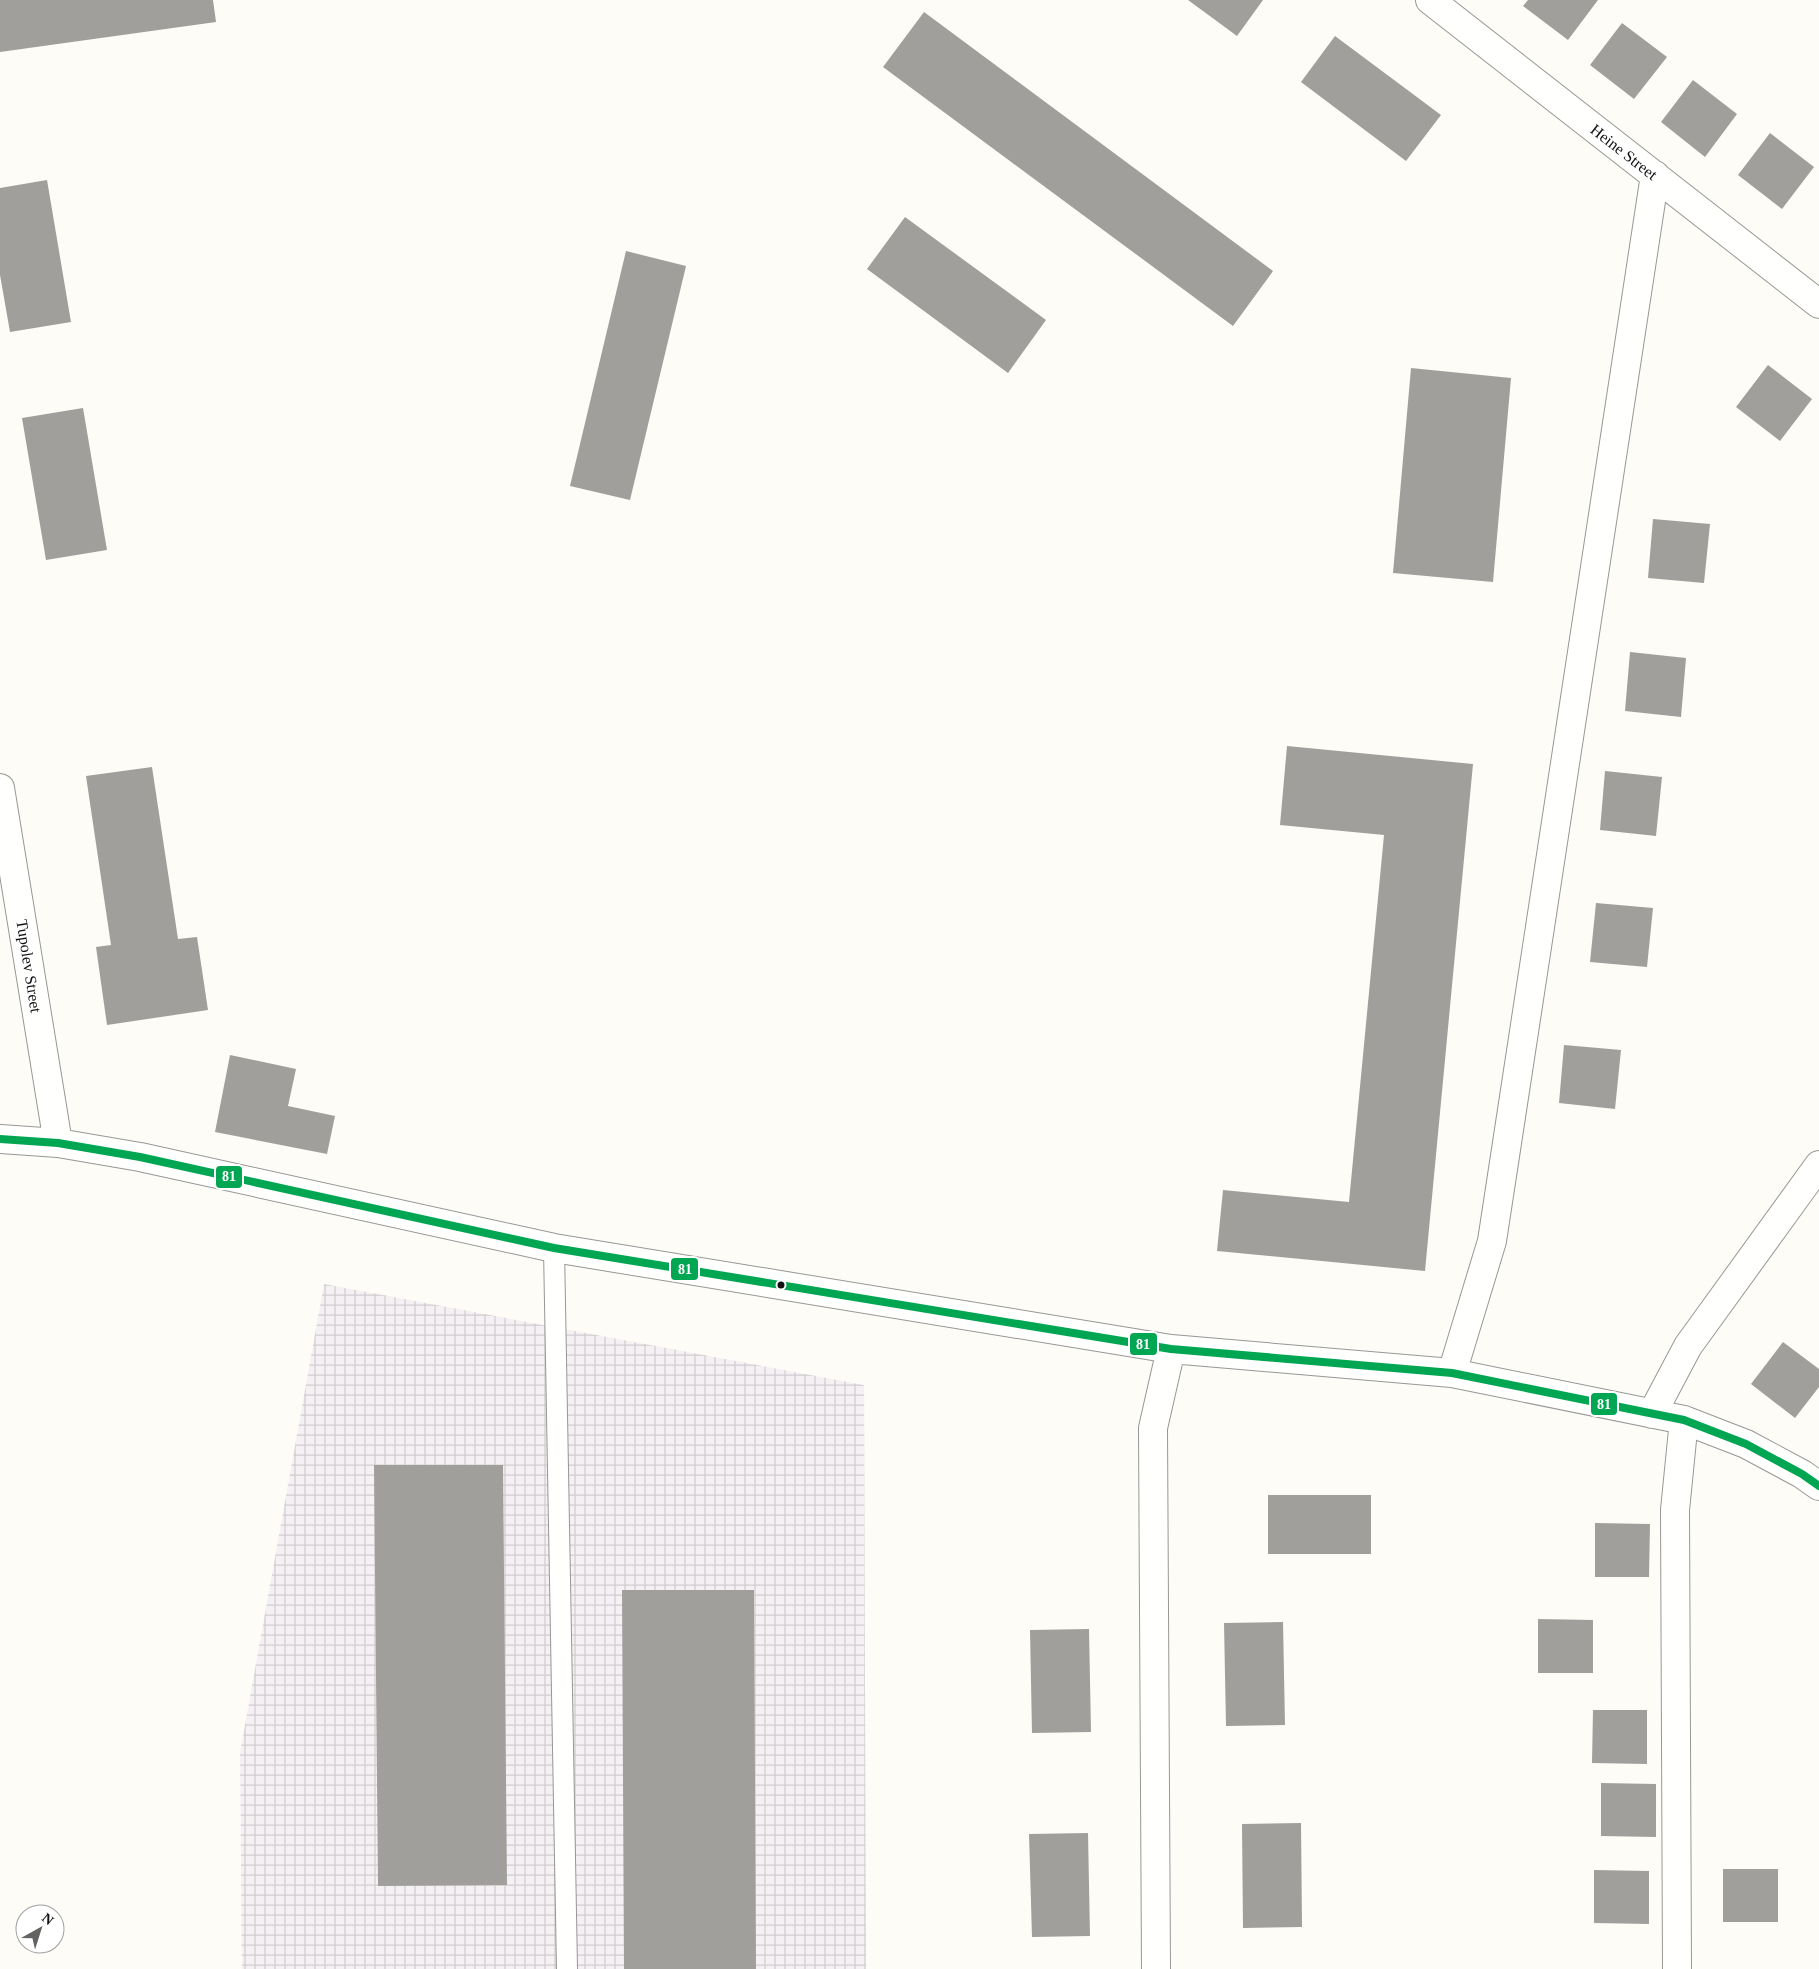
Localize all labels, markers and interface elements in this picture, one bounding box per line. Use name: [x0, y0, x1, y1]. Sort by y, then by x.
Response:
street label: Heine Street: [1587, 121, 1661, 184]
street label: Tupolev Street: [12, 918, 45, 1014]
line badge: 81: [215, 1165, 243, 1189]
text: 81: [222, 1169, 236, 1184]
line badge: 81: [670, 1257, 699, 1281]
text: 81: [678, 1262, 692, 1277]
unlabelled marker: [776, 1280, 786, 1290]
line badge: 81: [1129, 1332, 1158, 1356]
text: 81: [1136, 1337, 1150, 1352]
line badge: 81: [1590, 1392, 1618, 1416]
text: 81: [1597, 1397, 1611, 1412]
north arrow: [15, 1904, 65, 1954]
text: N: [39, 1910, 57, 1928]

